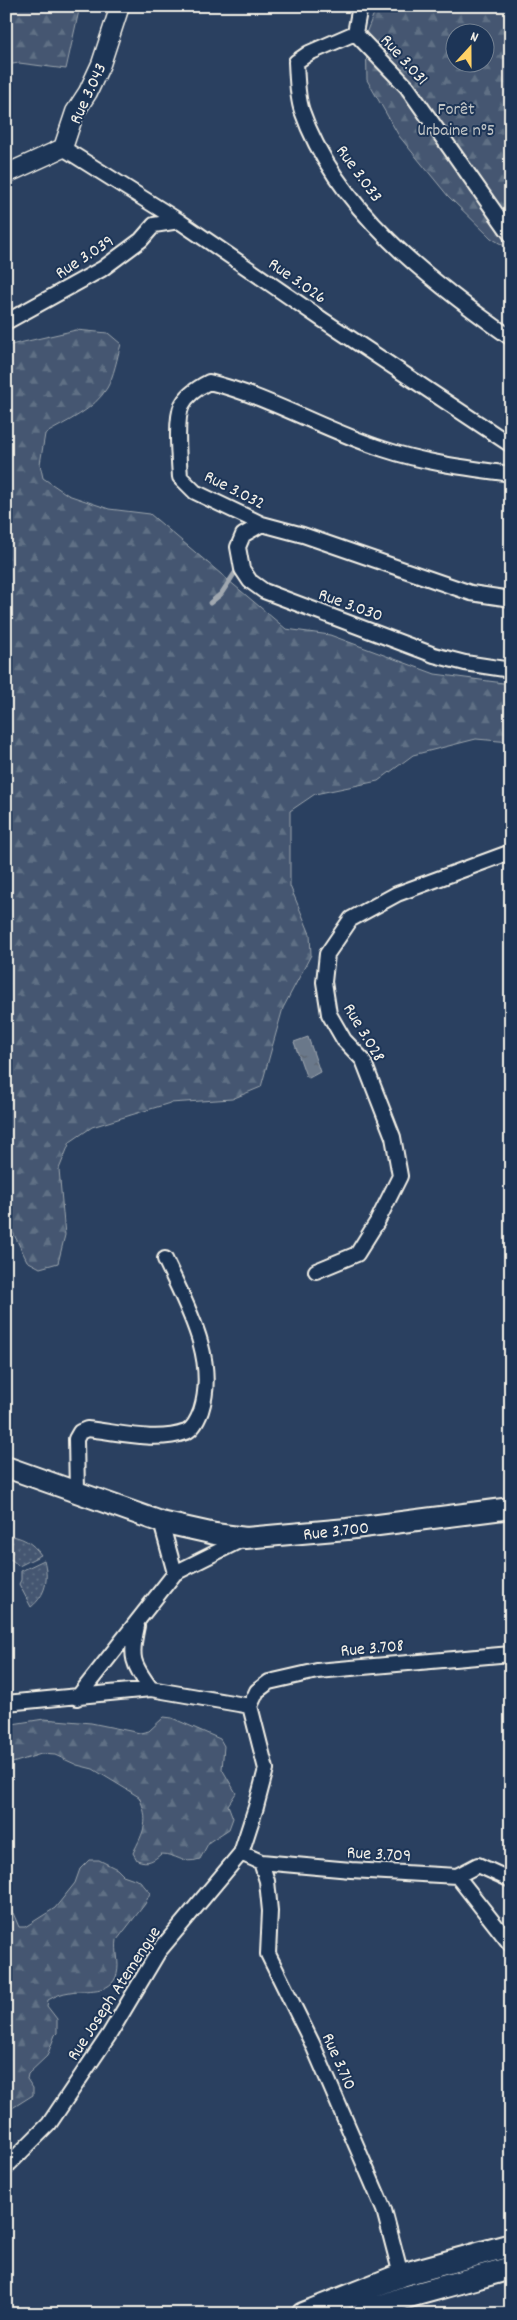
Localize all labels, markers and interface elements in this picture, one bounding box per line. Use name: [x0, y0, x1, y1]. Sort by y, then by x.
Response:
north arrow: [444, 22, 494, 72]
text: N: [467, 27, 481, 48]
street label: Rue 3.031: [373, 30, 433, 92]
street label: Rue 3.043: [64, 59, 114, 129]
park label: Forêt Urbaine n°5: [417, 98, 495, 144]
street label: Rue 3.033: [329, 141, 387, 208]
street label: Rue 3.039: [51, 230, 120, 286]
street label: Rue 3.026: [262, 253, 331, 311]
street label: Rue 3.032: [199, 465, 269, 517]
street label: Rue 3.030: [314, 583, 386, 630]
street label: Rue 3.028: [336, 999, 390, 1067]
street label: Rue 3.700: [302, 1517, 370, 1548]
street label: Rue 3.708: [340, 1634, 405, 1665]
street label: Rue 3.709: [346, 1841, 412, 1870]
street label: Rue Joseph Atemengue: [62, 1922, 168, 2067]
street label: Rue 3.710: [314, 2029, 361, 2095]

